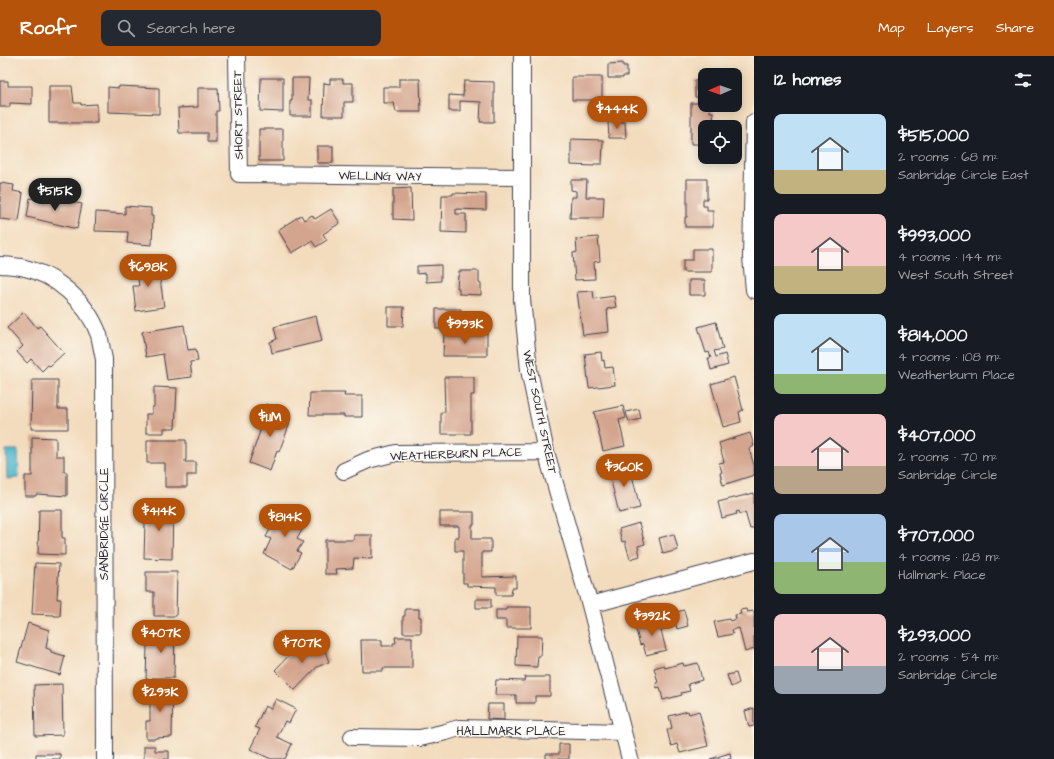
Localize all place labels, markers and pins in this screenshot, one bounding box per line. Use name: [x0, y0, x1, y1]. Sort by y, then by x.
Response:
pin: $444K: [589, 96, 645, 130]
pin: $515K: [27, 178, 83, 212]
pin: $698K: [120, 254, 176, 288]
pin: $993K: [437, 311, 493, 345]
pin: $1.1M: [242, 404, 298, 438]
pin: $360K: [596, 454, 652, 488]
pin: $414K: [131, 498, 187, 532]
pin: $814K: [257, 504, 313, 538]
pin: $392K: [624, 603, 680, 637]
pin: $407K: [133, 620, 189, 654]
pin: $707K: [274, 630, 330, 664]
pin: $293K: [132, 679, 188, 713]

